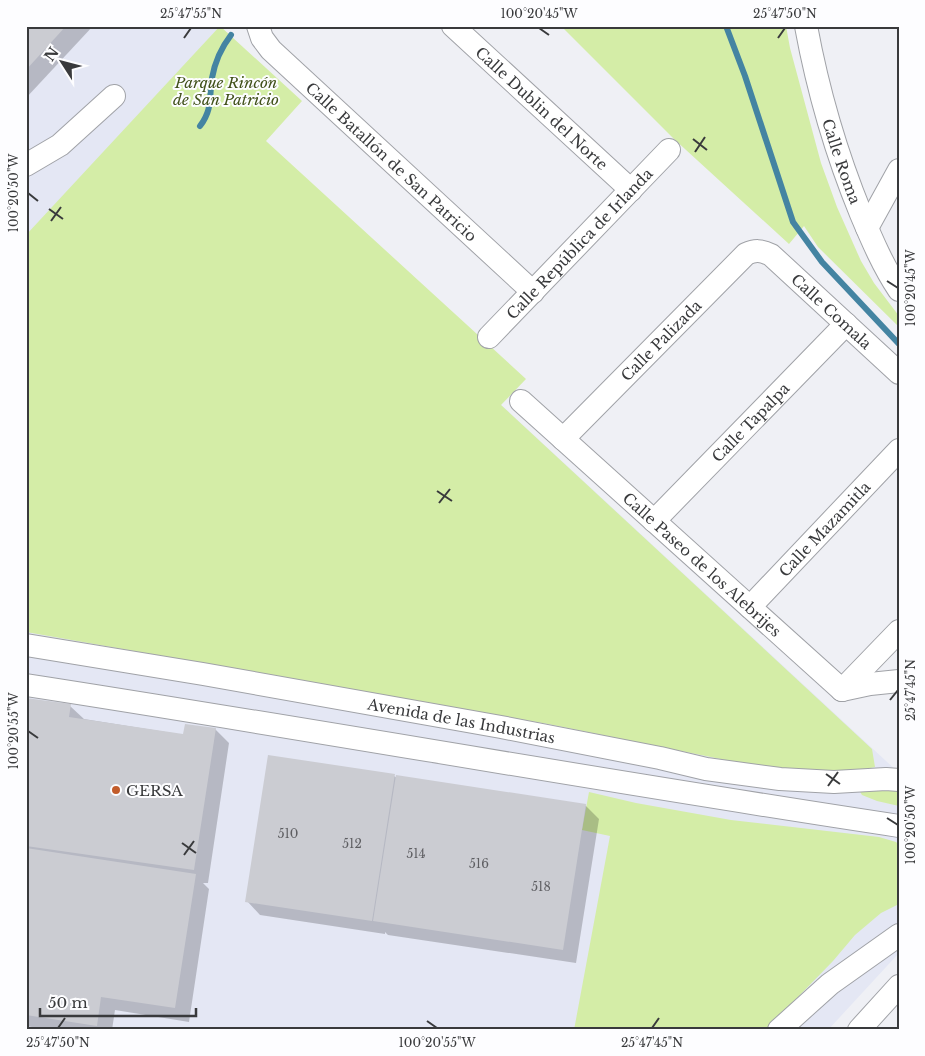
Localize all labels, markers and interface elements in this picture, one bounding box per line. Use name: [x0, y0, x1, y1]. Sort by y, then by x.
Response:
text: 25°47'55"N: [160, 6, 222, 21]
text: 100°20'45"W: [500, 6, 578, 21]
text: 25°47'50"N: [753, 6, 817, 21]
north arrow: [38, 38, 88, 88]
street label: Calle Dublin del Norte: [472, 42, 612, 174]
text: N: [40, 44, 63, 65]
park label: Parque Rincón de San Patricio: [173, 73, 279, 109]
street label: Calle Batallón de San Patricio: [302, 78, 481, 245]
street label: Calle Roma: [819, 116, 866, 207]
text: 100°20'50"W: [6, 153, 21, 232]
street label: Calle República de Irlanda: [502, 163, 657, 323]
text: 100°20'45"W: [903, 249, 918, 327]
street label: Calle Comala: [788, 269, 876, 353]
street label: Calle Palizada: [617, 295, 705, 385]
street label: Calle Tapalpa: [707, 378, 794, 466]
street label: Calle Mazamitla: [775, 476, 875, 580]
street label: Calle Paseo de los Alebrijes: [619, 488, 786, 641]
text: 25°47'45"N: [903, 659, 918, 721]
text: 100°20'55"W: [6, 692, 21, 770]
street label: Avenida de las Industrias: [365, 694, 557, 747]
place label: GERSA: [126, 781, 183, 800]
marker: GERSA: [110, 784, 122, 796]
text: 100°20'50"W: [903, 785, 918, 864]
house number: 510: [278, 826, 298, 841]
house number: 512: [342, 836, 362, 851]
house number: 514: [406, 846, 426, 861]
house number: 516: [469, 856, 489, 871]
house number: 518: [531, 879, 551, 894]
scale bar: [40, 986, 196, 1018]
text: 50 m: [48, 993, 88, 1012]
text: 25°47'50"N: [26, 1035, 90, 1050]
text: 100°20'55"W: [398, 1035, 476, 1050]
text: 25°47'45"N: [621, 1035, 683, 1050]

